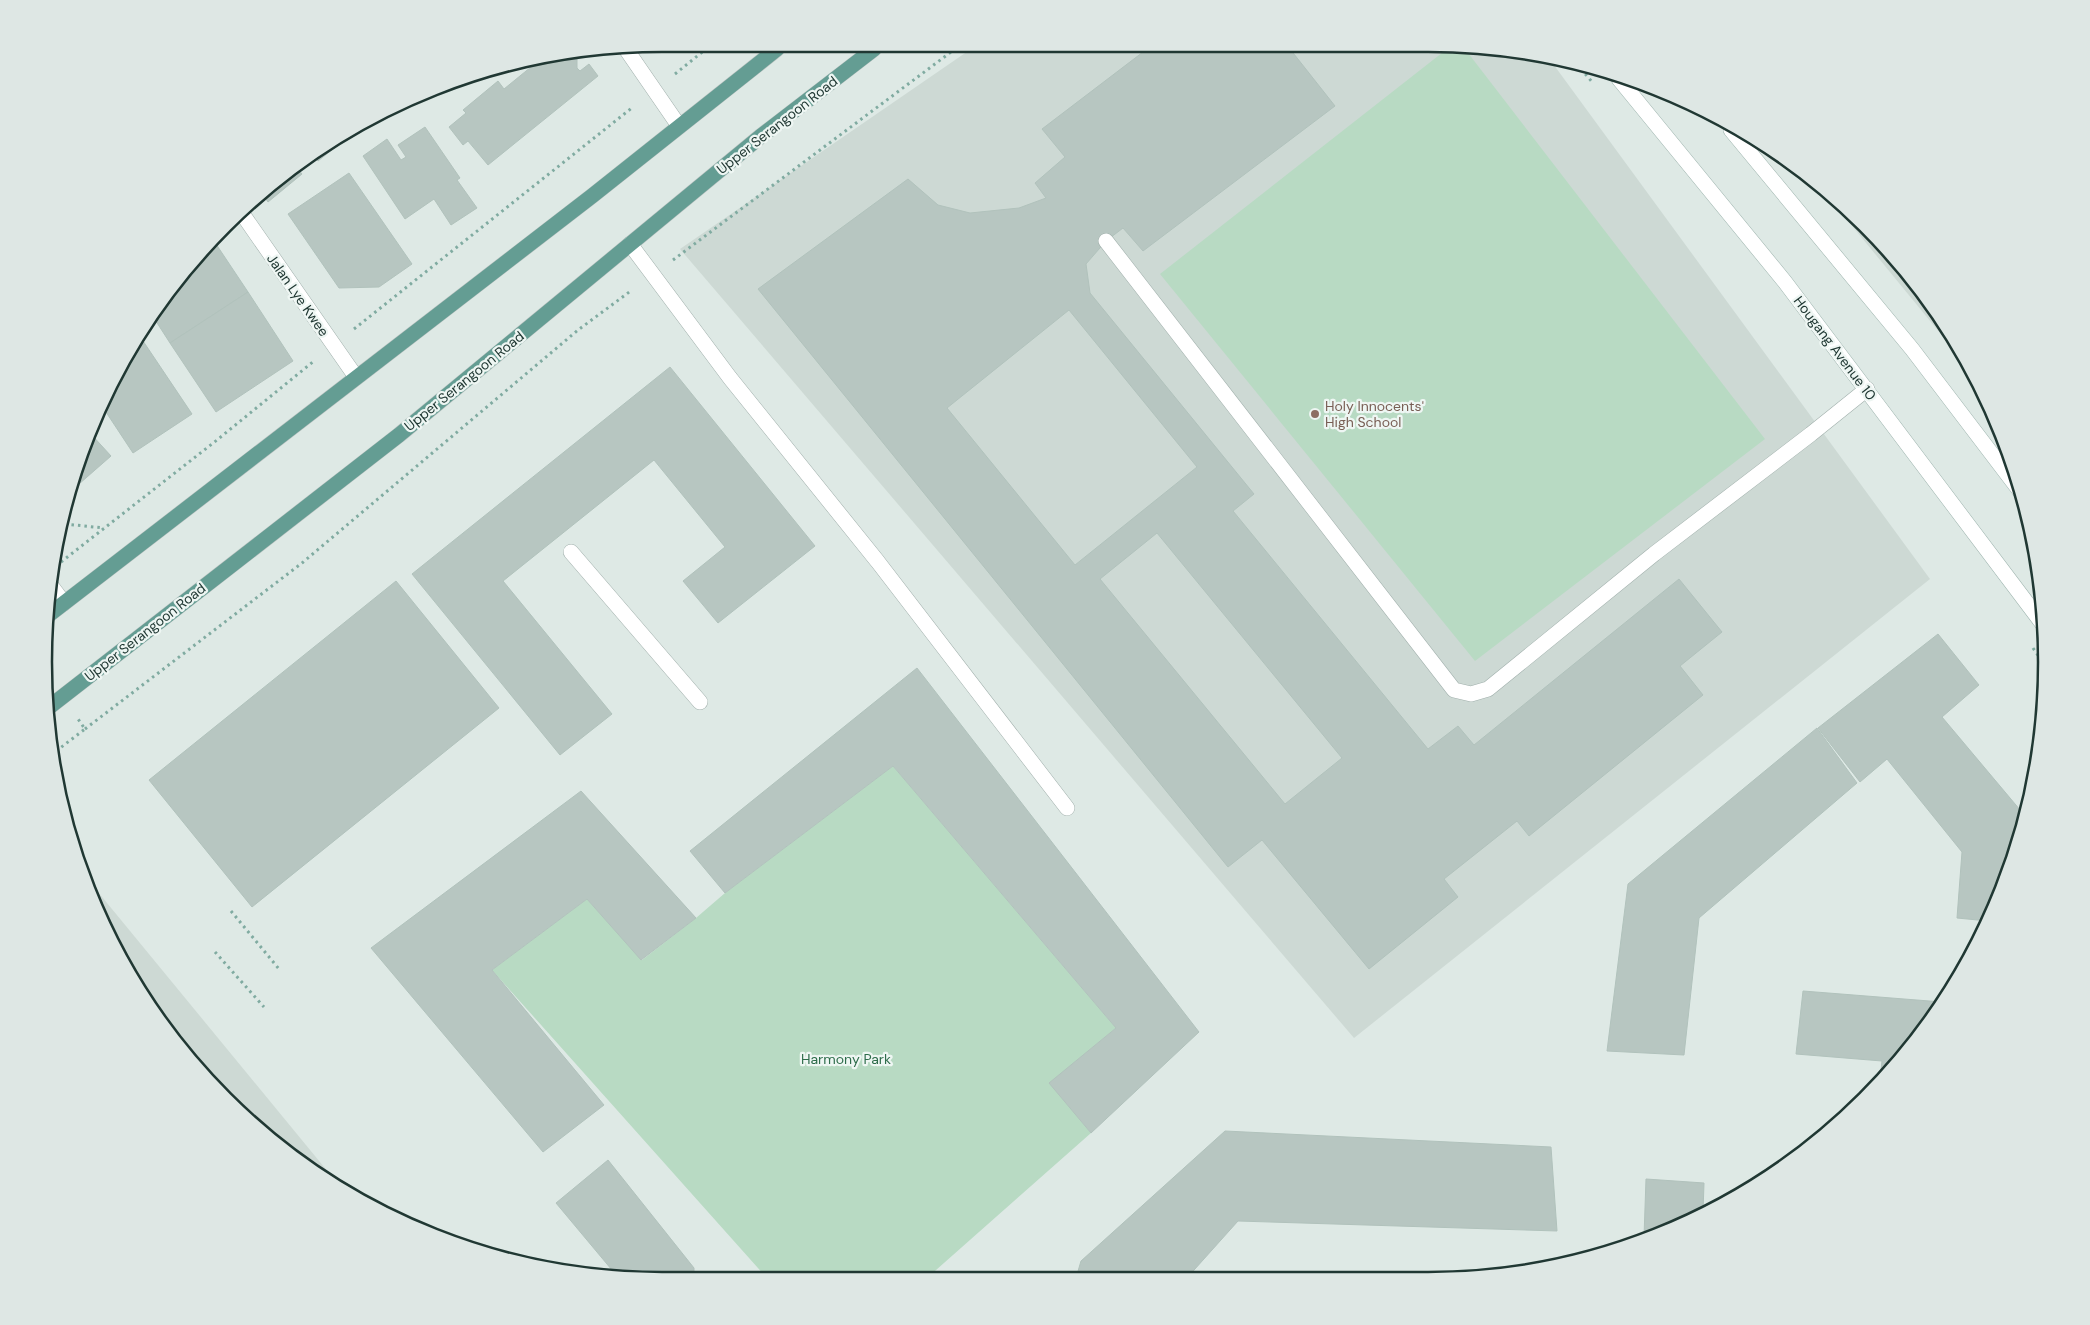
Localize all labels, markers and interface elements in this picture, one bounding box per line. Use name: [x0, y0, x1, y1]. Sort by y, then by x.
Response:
street label: Upper Serangoon Road: [713, 72, 841, 178]
street label: Jalan Lye Kwee: [263, 250, 333, 340]
street label: Hougang Avenue 10: [1790, 292, 1880, 404]
street label: Upper Serangoon Road: [400, 327, 528, 435]
place label: Holy Innocents' High School: [1325, 397, 1424, 431]
marker: Holy Innocents' High School: [1309, 408, 1321, 420]
street label: Upper Serangoon Road: [81, 579, 209, 685]
park label: Harmony Park: [801, 1050, 891, 1068]

